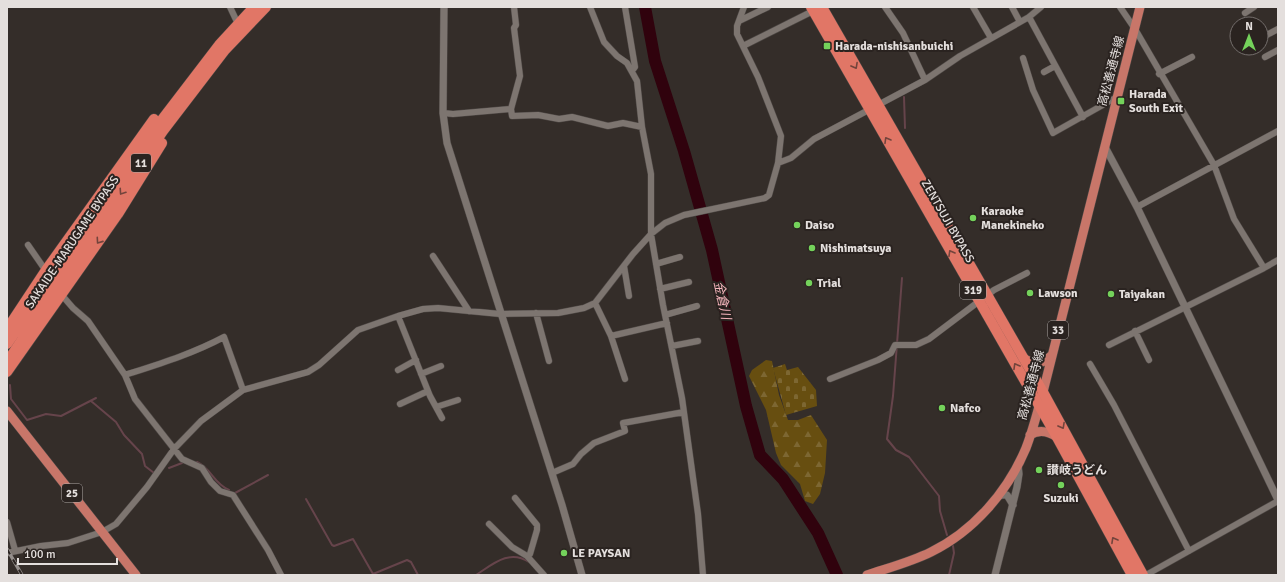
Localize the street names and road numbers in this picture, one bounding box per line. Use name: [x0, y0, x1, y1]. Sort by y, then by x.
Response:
street label: 高松善通寺線: [1095, 34, 1128, 108]
road number: 11: [131, 154, 151, 172]
street label: SAKAIDE-MARUGAME BYPASS: [22, 173, 123, 311]
street label: ZENTSUJI BYPASS: [918, 177, 978, 266]
road number: 319: [960, 281, 986, 299]
road number: 33: [1048, 321, 1068, 339]
street label: 高松善通寺線: [1015, 348, 1048, 422]
road number: 25: [62, 484, 82, 502]

